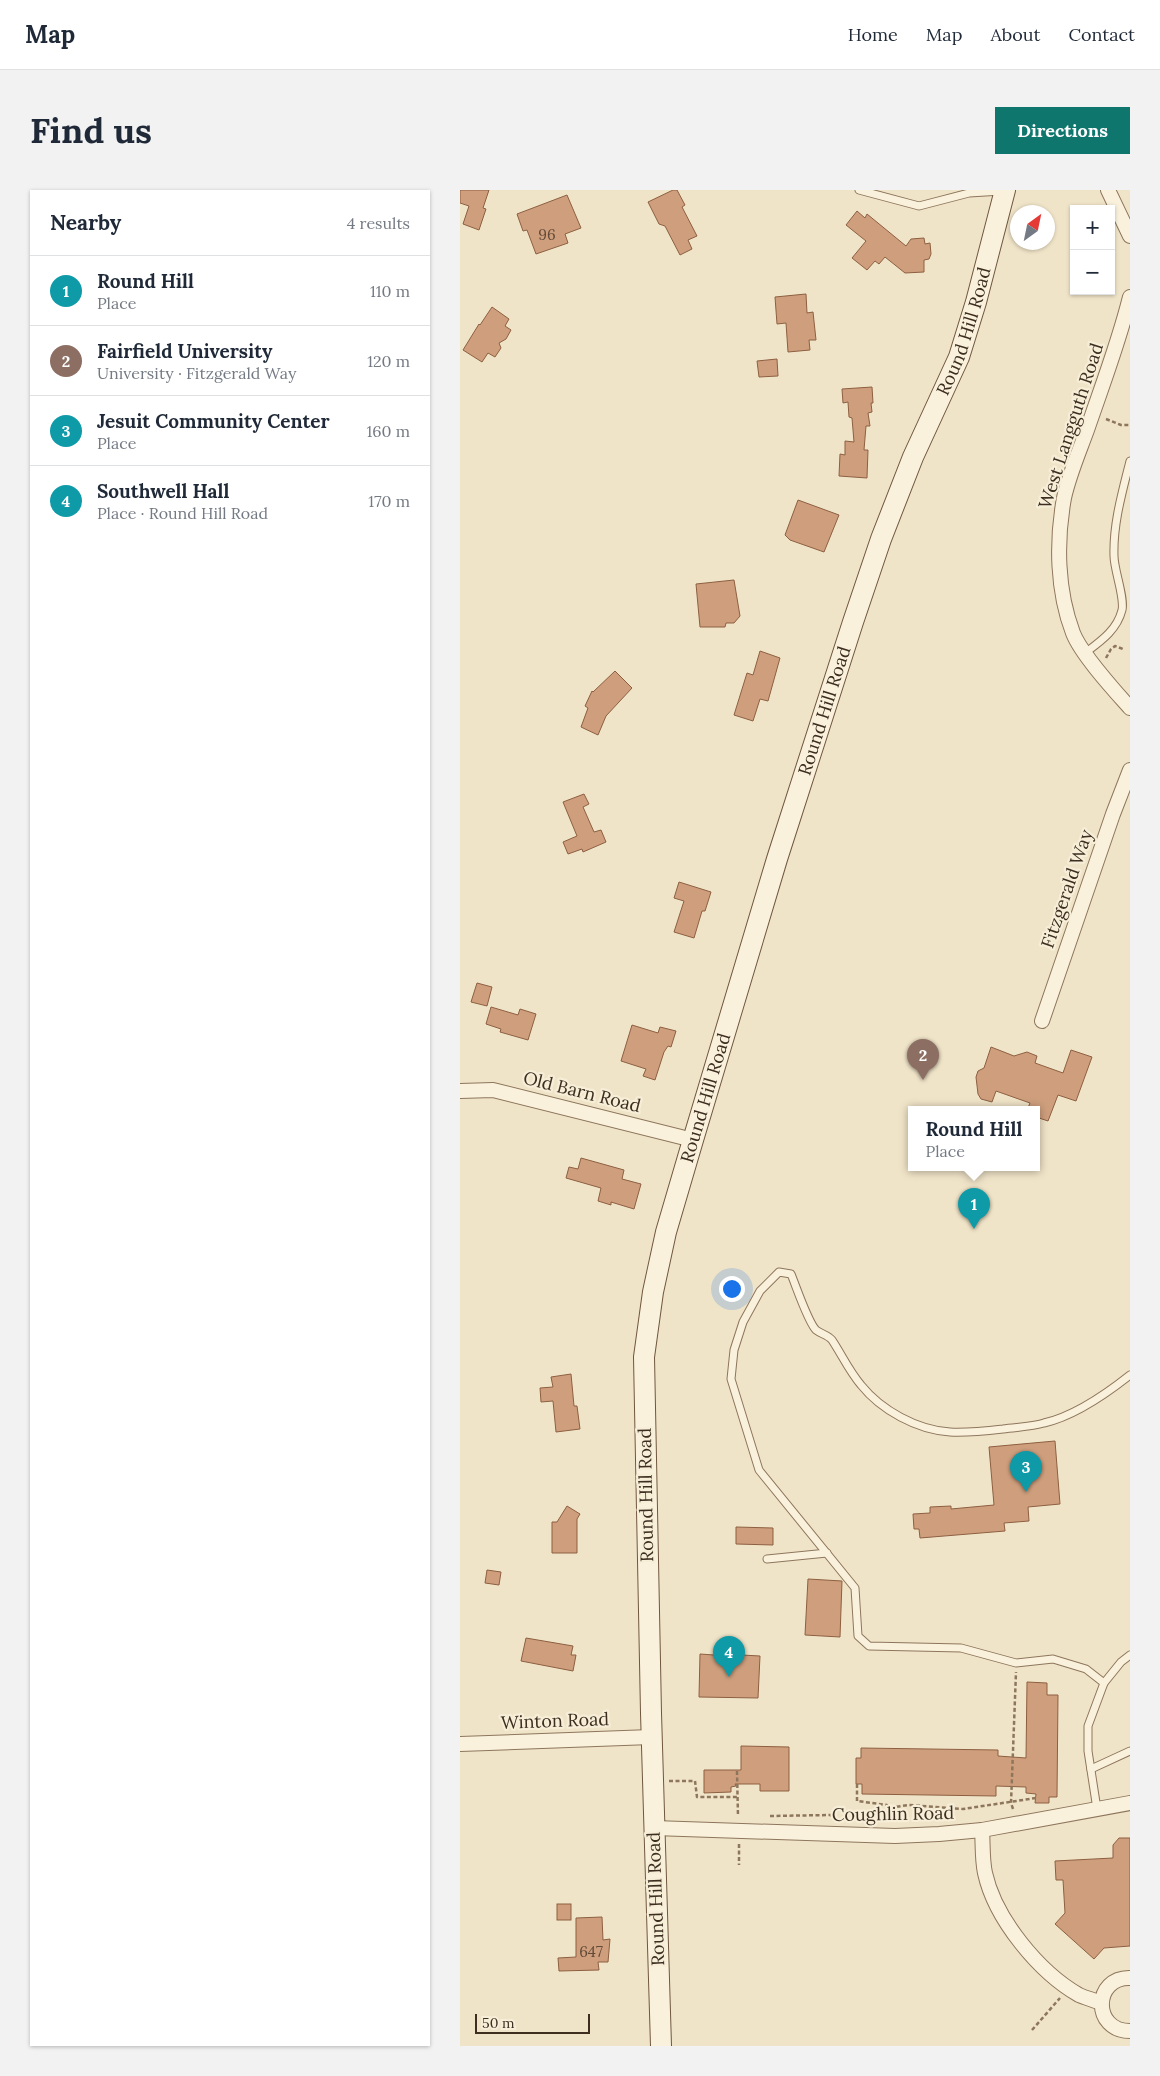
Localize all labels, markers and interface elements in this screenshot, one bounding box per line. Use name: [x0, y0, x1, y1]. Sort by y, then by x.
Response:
text: Map: [25, 19, 75, 50]
text: Home: [848, 23, 898, 46]
text: Map: [926, 23, 962, 46]
text: About: [990, 23, 1040, 46]
text: Contact: [1068, 23, 1135, 46]
button: Directions: [995, 107, 1130, 154]
text: Find us: [30, 108, 152, 153]
north arrow: [1010, 205, 1055, 250]
map controls: [1070, 205, 1115, 295]
button: +: [1070, 205, 1115, 250]
text: Nearby: [50, 209, 121, 236]
text: 4 results: [347, 213, 410, 233]
house number: 96: [538, 225, 556, 244]
button: −: [1070, 250, 1115, 295]
street label: Round Hill Road: [931, 264, 996, 399]
text: Round Hill: [97, 269, 194, 293]
text: 1: [63, 281, 69, 301]
text: 110 m: [370, 281, 410, 301]
text: Place: [97, 293, 136, 313]
text: Fairfield University: [97, 339, 273, 363]
street label: West Langguth Road: [1033, 340, 1108, 512]
text: 2: [62, 351, 70, 371]
text: 120 m: [367, 351, 410, 371]
text: University · Fitzgerald Way: [97, 363, 296, 383]
text: Jesuit Community Center: [97, 409, 330, 433]
text: 3: [62, 421, 70, 441]
text: 160 m: [366, 421, 410, 441]
text: Place: [97, 433, 136, 453]
text: Southwell Hall: [97, 479, 229, 503]
text: 4: [62, 491, 70, 511]
text: 170 m: [368, 491, 410, 511]
text: Place · Round Hill Road: [97, 503, 268, 523]
street label: Round Hill Road: [793, 643, 856, 778]
street label: Fitzgerald Way: [1035, 826, 1098, 951]
street label: Round Hill Road: [675, 1030, 735, 1165]
pin: 2: [907, 1039, 939, 1080]
street label: Old Barn Road: [521, 1066, 644, 1117]
popup: [908, 1106, 1040, 1171]
text: Round Hill: [926, 1117, 1022, 1141]
text: Place: [926, 1141, 965, 1161]
pin: 1: [958, 1188, 990, 1229]
your location: [719, 1276, 745, 1302]
street label: Round Hill Road: [633, 1428, 658, 1562]
pin: 3: [1010, 1451, 1042, 1492]
pin: 4: [713, 1636, 745, 1677]
street label: Winton Road: [500, 1707, 610, 1734]
street label: Coughlin Road: [832, 1801, 955, 1826]
street label: Round Hill Road: [642, 1831, 669, 1966]
house number: 647: [579, 1942, 603, 1961]
scale bar: [475, 2011, 590, 2034]
text: 50 m: [482, 2014, 515, 2032]

